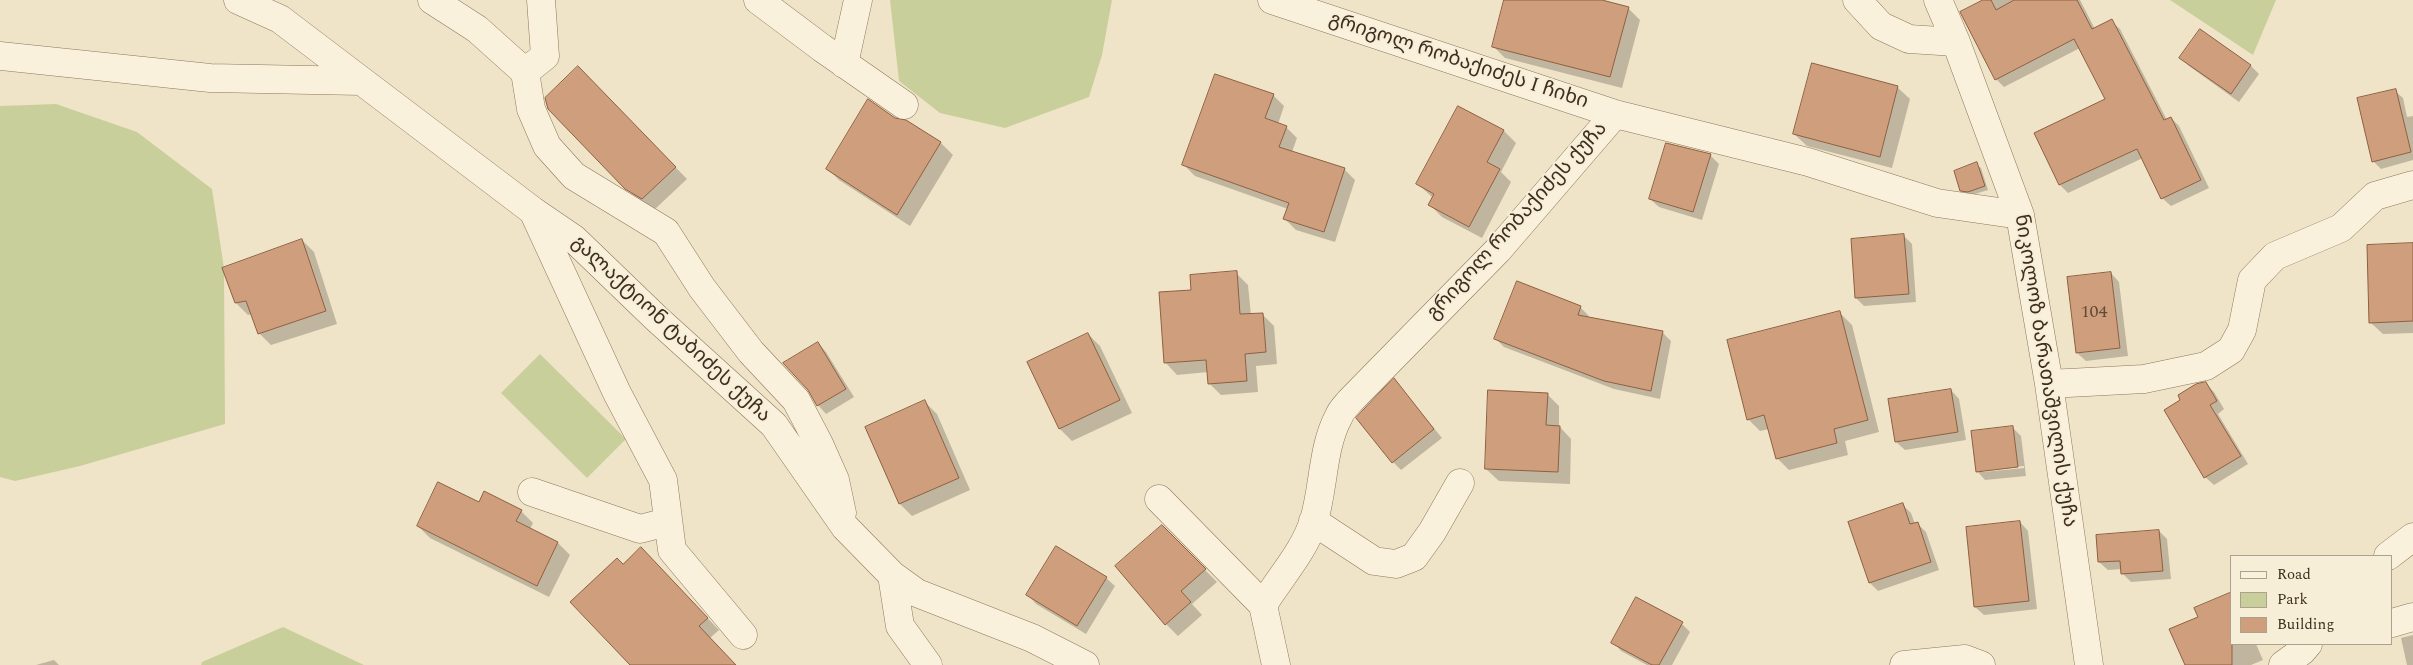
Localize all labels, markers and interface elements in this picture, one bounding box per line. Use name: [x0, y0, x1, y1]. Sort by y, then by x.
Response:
street label: გრიგოლ რობაქიძეს I ჩიხი: [1325, 9, 1591, 115]
street label: გრიგოლ რობაქიძეს ქუჩა: [1423, 118, 1613, 326]
street label: ნიკოლოზ ბარათაშვილის ქუჩა: [2007, 213, 2081, 529]
street label: გალაქტიონ ტაბიძეს ქუჩა: [565, 231, 775, 429]
house number: 104: [2081, 302, 2107, 324]
legend: [2230, 555, 2393, 645]
text: Road: [2277, 563, 2311, 586]
text: Park: [2277, 588, 2308, 611]
text: Building: [2277, 613, 2334, 636]

